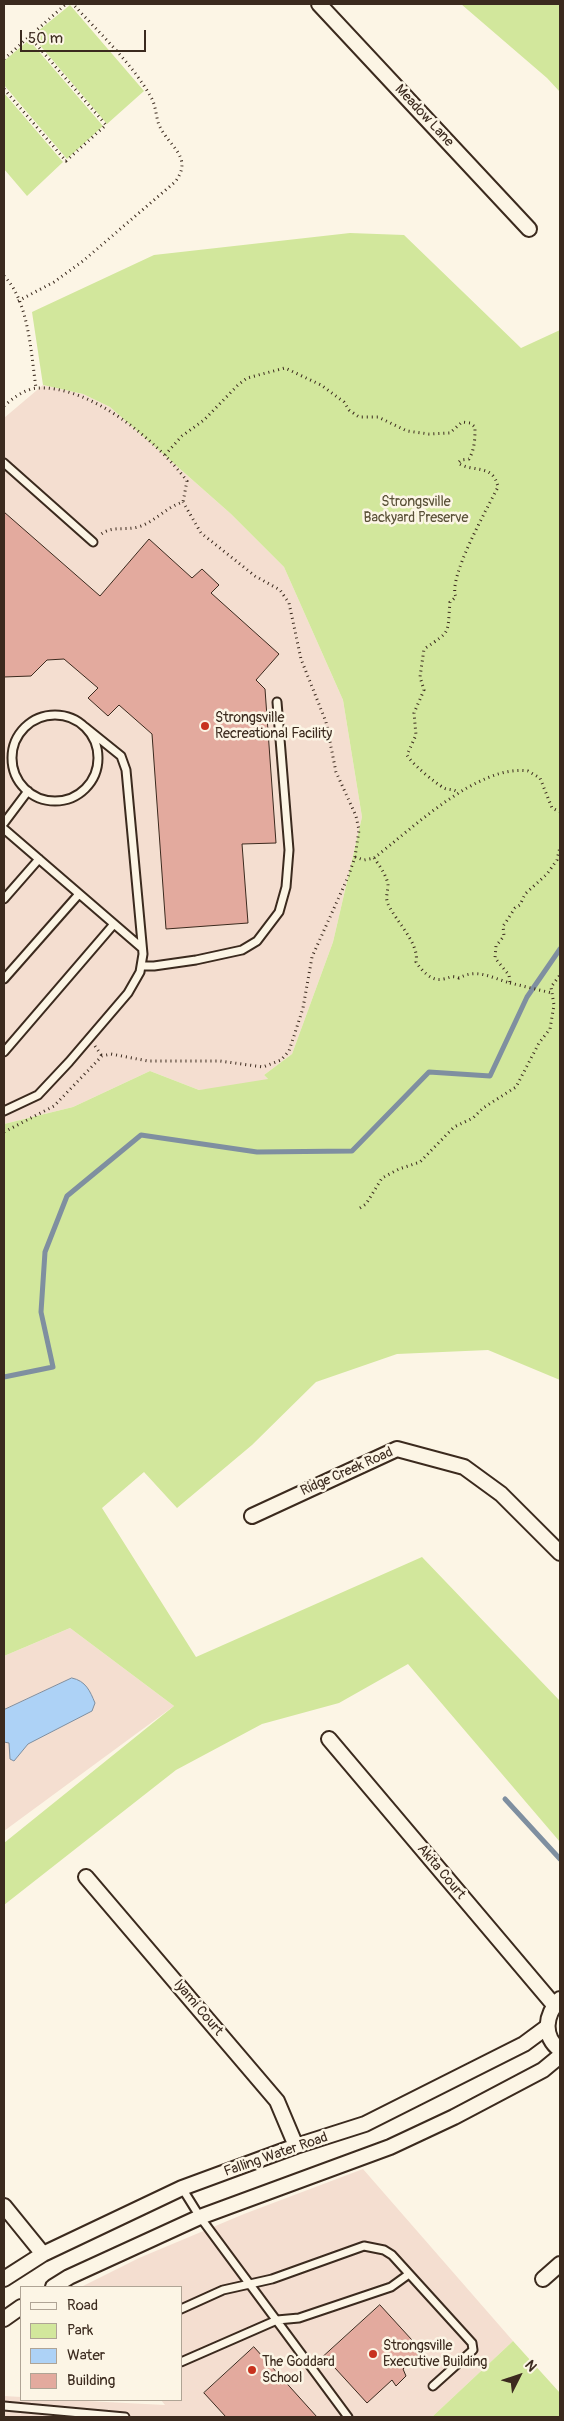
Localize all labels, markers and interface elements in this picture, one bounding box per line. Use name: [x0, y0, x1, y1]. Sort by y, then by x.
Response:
scale bar: [22, 20, 149, 52]
text: 50 m: [28, 29, 63, 48]
street label: Meadow Lane: [391, 81, 457, 151]
park label: Strongsville Backyard Preserve: [364, 494, 468, 526]
place label: Strongsville Recreational Facility: [215, 710, 332, 742]
marker: Strongsville Recreational Facility: [199, 720, 211, 732]
street label: Ridge Creek Road: [298, 1444, 396, 1500]
street label: Akita Court: [413, 1841, 469, 1903]
street label: Iyami Court: [170, 1976, 226, 2040]
street label: Falling Water Road: [222, 2129, 330, 2181]
legend: [20, 2286, 182, 2401]
text: Road: [67, 2296, 98, 2315]
text: Park: [67, 2321, 93, 2340]
place label: Strongsville Executive Building: [383, 2338, 487, 2370]
text: Water: [67, 2346, 105, 2365]
marker: Strongsville Executive Building: [367, 2348, 379, 2360]
north arrow: [494, 2351, 544, 2401]
place label: The Goddard School: [262, 2354, 335, 2386]
text: N: [521, 2357, 540, 2375]
marker: The Goddard School: [246, 2364, 258, 2376]
text: Building: [67, 2371, 115, 2390]

